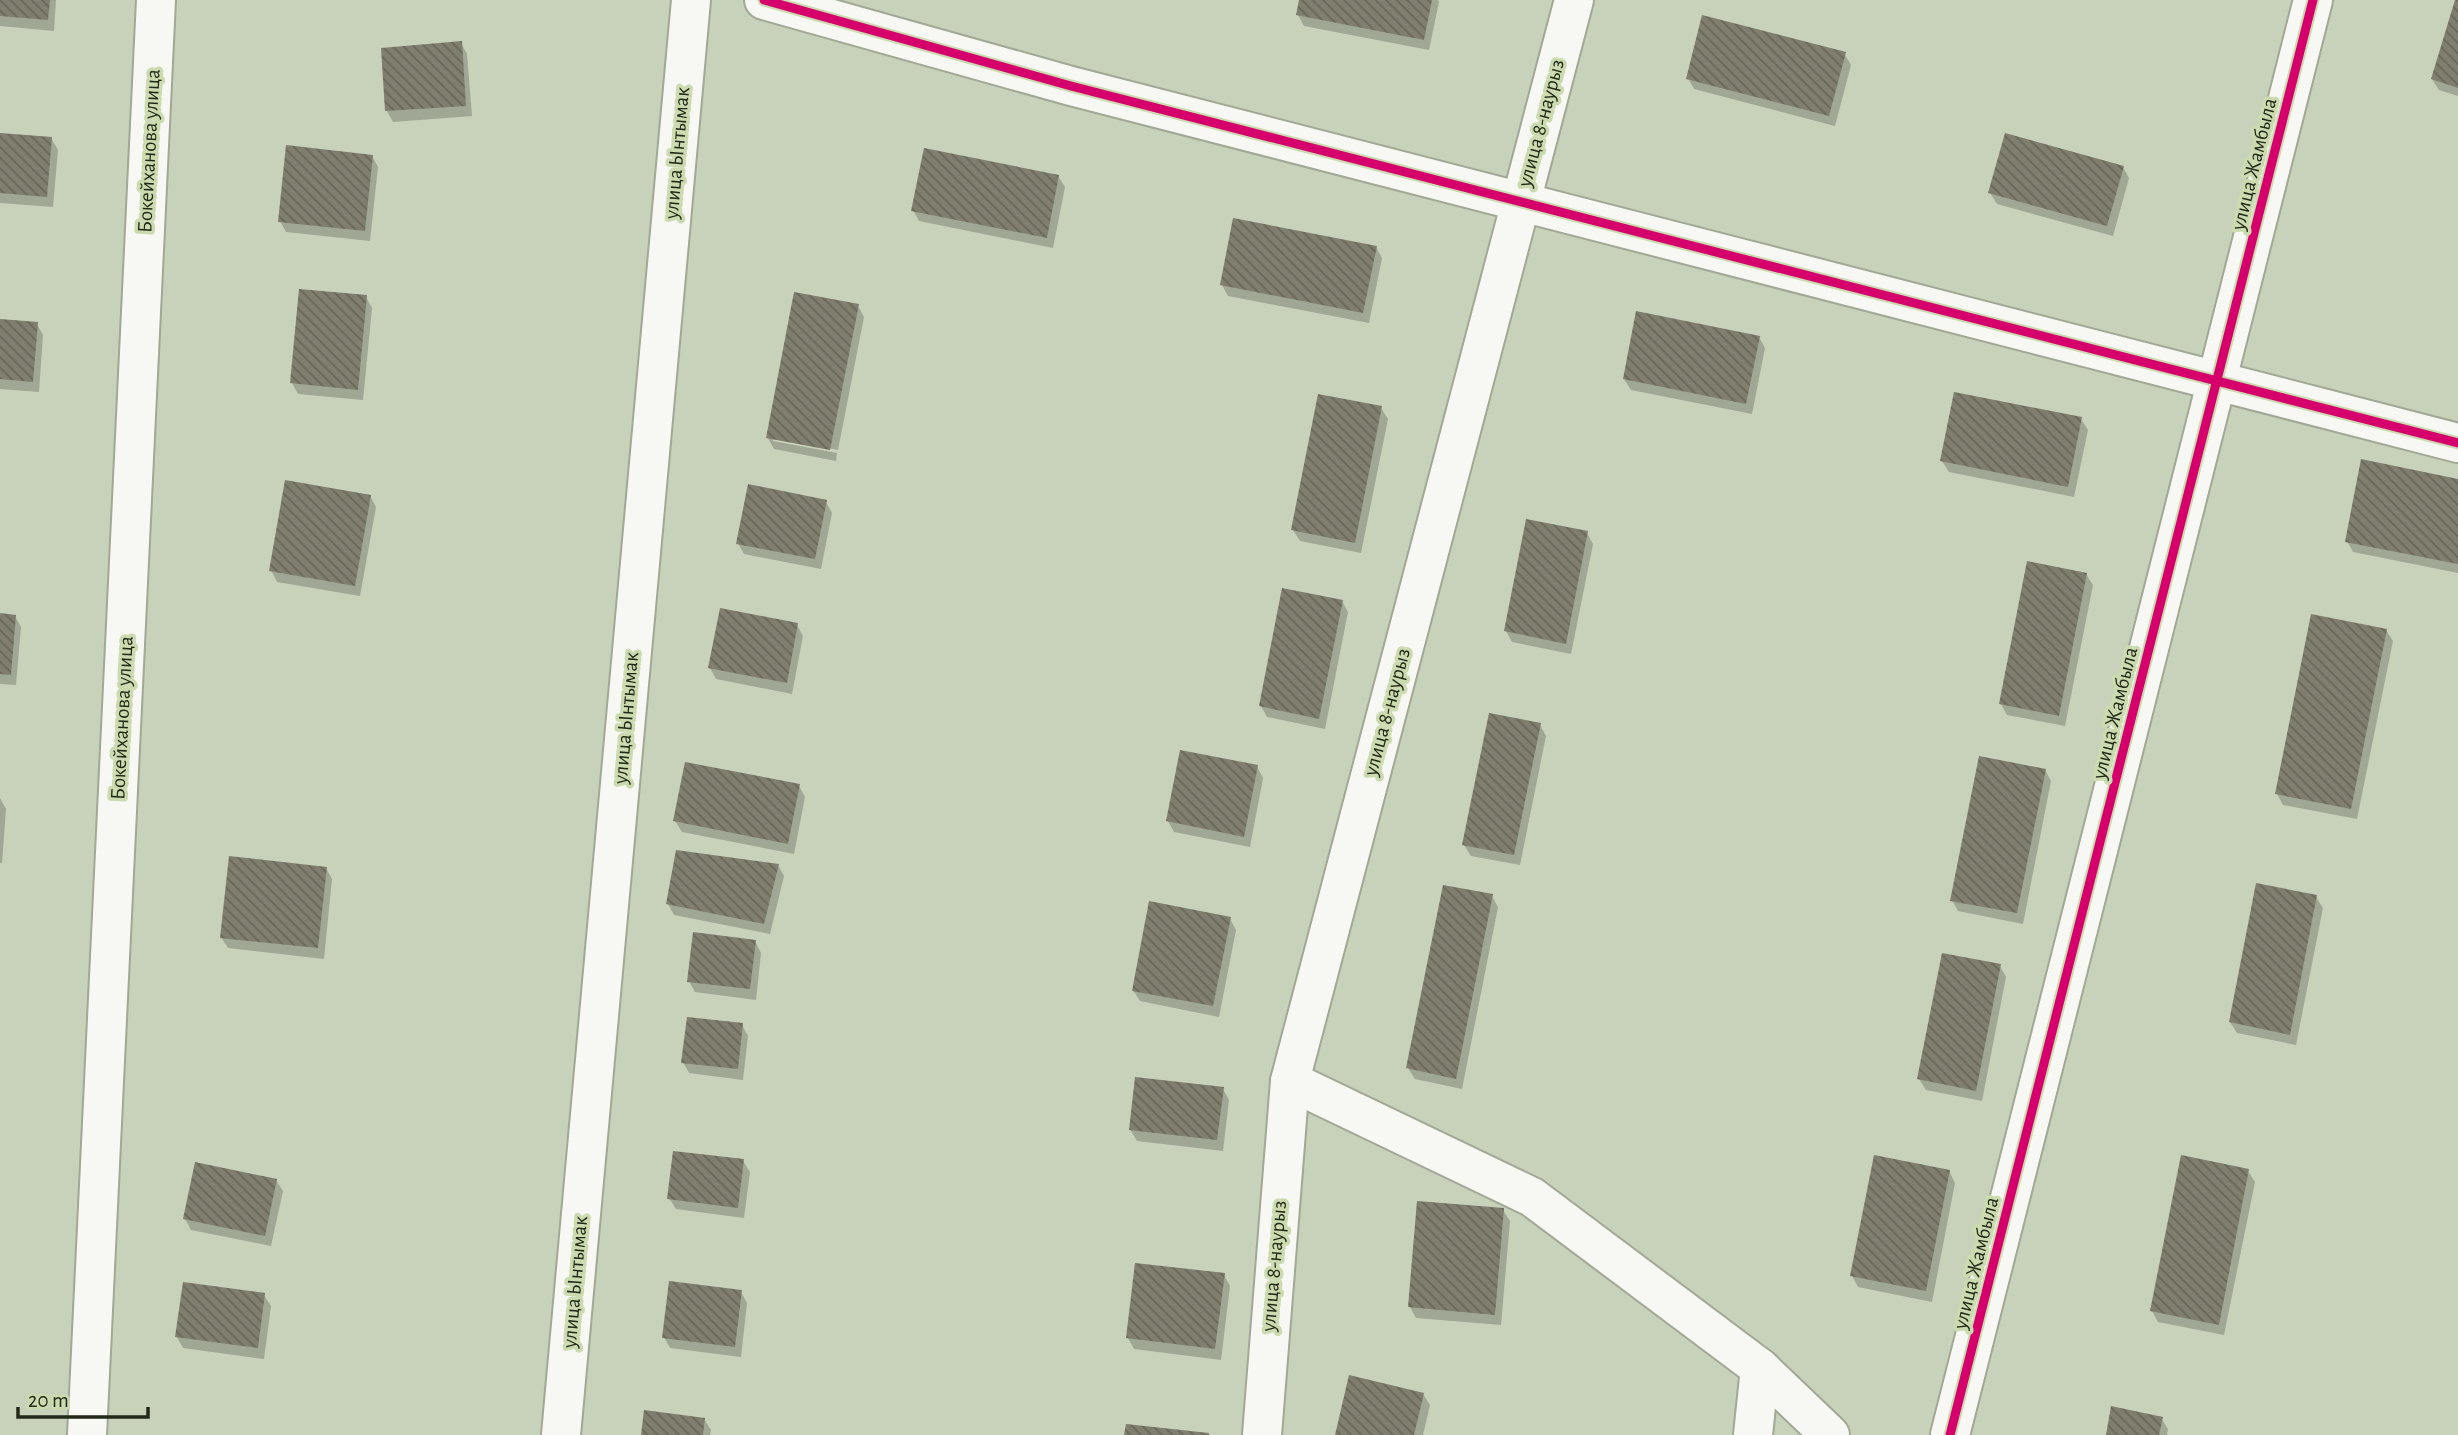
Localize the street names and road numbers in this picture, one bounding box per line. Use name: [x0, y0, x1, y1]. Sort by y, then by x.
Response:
street label: улица 8-наурыз: [1514, 57, 1568, 190]
street label: Бокейханова улица: [134, 68, 164, 234]
street label: улица Ынтымак: [661, 86, 693, 221]
street label: улица Жамбыла: [2227, 95, 2281, 233]
street label: Бокейханова улица: [107, 635, 137, 801]
street label: улица Жамбыла: [2088, 644, 2142, 782]
street label: улица 8-наурыз: [1360, 646, 1414, 779]
street label: улица Ынтымак: [610, 651, 642, 786]
street label: улица Жамбыла: [1949, 1194, 2003, 1332]
street label: улица 8-наурыз: [1258, 1200, 1290, 1333]
street label: улица Ынтымак: [559, 1215, 591, 1350]

